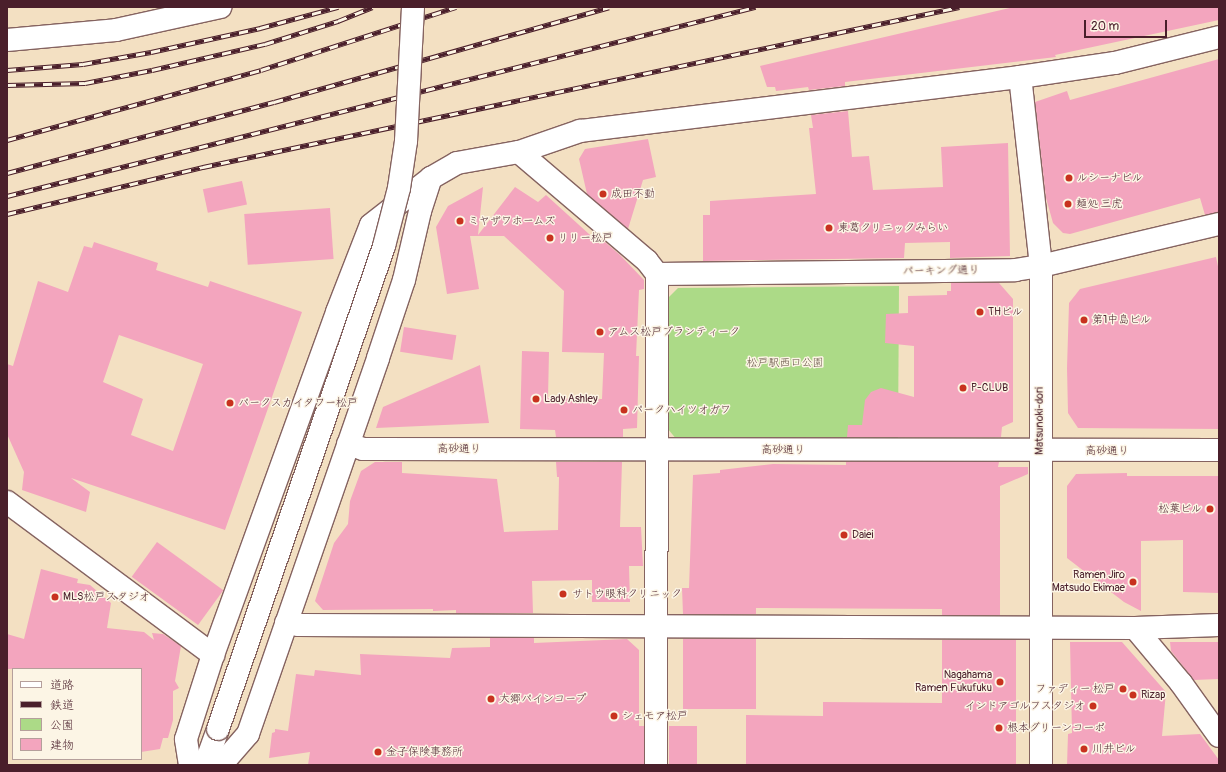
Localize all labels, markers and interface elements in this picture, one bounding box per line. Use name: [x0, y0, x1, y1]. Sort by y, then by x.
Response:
scale bar: [1086, 12, 1169, 38]
text: 20 m: [1091, 19, 1119, 34]
place label: ルシーナビル: [1077, 171, 1143, 185]
marker: ルシーナビル: [1064, 173, 1074, 183]
place label: 成田不動: [611, 187, 655, 201]
marker: 成田不動: [598, 189, 608, 199]
place label: 麺処 三虎: [1076, 197, 1122, 211]
marker: 麺処 三虎: [1063, 199, 1073, 209]
place label: ミヤザワホームズ: [468, 214, 556, 228]
marker: ミヤザワホームズ: [455, 216, 465, 226]
place label: 東葛クリニックみらい: [838, 221, 948, 235]
marker: 東葛クリニックみらい: [823, 222, 835, 234]
place label: リリー松戸: [558, 231, 613, 245]
marker: リリー松戸: [545, 233, 555, 243]
street label: パーキング通り: [902, 264, 980, 278]
place label: THビル: [988, 305, 1023, 319]
marker: THビル: [975, 307, 985, 317]
place label: 第1中島ビル: [1092, 313, 1151, 327]
marker: 第1中島ビル: [1079, 315, 1089, 325]
place label: アムス松戸ブランティーク: [608, 325, 740, 339]
marker: アムス松戸ブランティーク: [595, 327, 605, 337]
park label: 松戸駅西口公園: [747, 356, 823, 370]
place label: P-CLUB: [971, 381, 1008, 395]
marker: P-CLUB: [958, 383, 968, 393]
street label: Matsunoki-dori: [1033, 387, 1047, 455]
place label: Lady Ashley: [544, 392, 598, 406]
marker: Lady Ashley: [531, 394, 541, 404]
place label: パークスカイタワー松戸: [238, 396, 359, 410]
marker: パークスカイタワー松戸: [225, 398, 235, 408]
place label: パークハイツオガワ: [632, 403, 731, 417]
marker: パークハイツオガワ: [619, 405, 629, 415]
street label: 高砂通り: [437, 442, 481, 456]
street label: 高砂通り: [761, 443, 805, 457]
street label: 高砂通り: [1085, 444, 1129, 458]
place label: 松葉ビル: [1158, 502, 1202, 516]
marker: 松葉ビル: [1205, 504, 1215, 514]
place label: Daiei: [852, 528, 873, 542]
marker: Daiei: [839, 530, 849, 540]
place label: Ramen Jiro Matsudo Ekimae: [1052, 569, 1125, 595]
marker: Ramen Jiro Matsudo Ekimae: [1128, 577, 1138, 587]
place label: サトウ眼科クリニック: [572, 587, 682, 601]
marker: サトウ眼科クリニック: [557, 588, 569, 600]
place label: MLS松戸スタジオ: [63, 590, 150, 604]
marker: MLS松戸スタジオ: [50, 592, 60, 602]
legend: [12, 668, 142, 760]
place label: Nagahama Ramen Fukufuku: [915, 669, 992, 695]
marker: Nagahama Ramen Fukufuku: [995, 677, 1005, 687]
text: 道路: [50, 678, 74, 693]
place label: ファディー 松戸: [1036, 682, 1115, 696]
marker: ファディー 松戸: [1118, 684, 1128, 694]
place label: Rizap: [1141, 688, 1165, 702]
marker: Rizap: [1128, 690, 1138, 700]
place label: 大郷パインコープ: [499, 692, 587, 706]
marker: 大郷パインコープ: [486, 694, 496, 704]
text: 鉄道: [50, 698, 74, 713]
place label: インドアゴルフスタジオ: [964, 699, 1085, 713]
marker: インドアゴルフスタジオ: [1088, 701, 1098, 711]
place label: シェモア松戸: [622, 709, 688, 723]
marker: シェモア松戸: [609, 711, 619, 721]
text: 公園: [50, 718, 74, 733]
place label: 根本グリーンコーポ: [1007, 721, 1106, 735]
marker: 根本グリーンコーポ: [994, 723, 1004, 733]
text: 建物: [50, 738, 74, 753]
place label: 川井ビル: [1092, 742, 1136, 756]
marker: 川井ビル: [1079, 744, 1089, 754]
place label: 金子保険事務所: [386, 745, 463, 759]
marker: 金子保険事務所: [373, 747, 383, 757]

